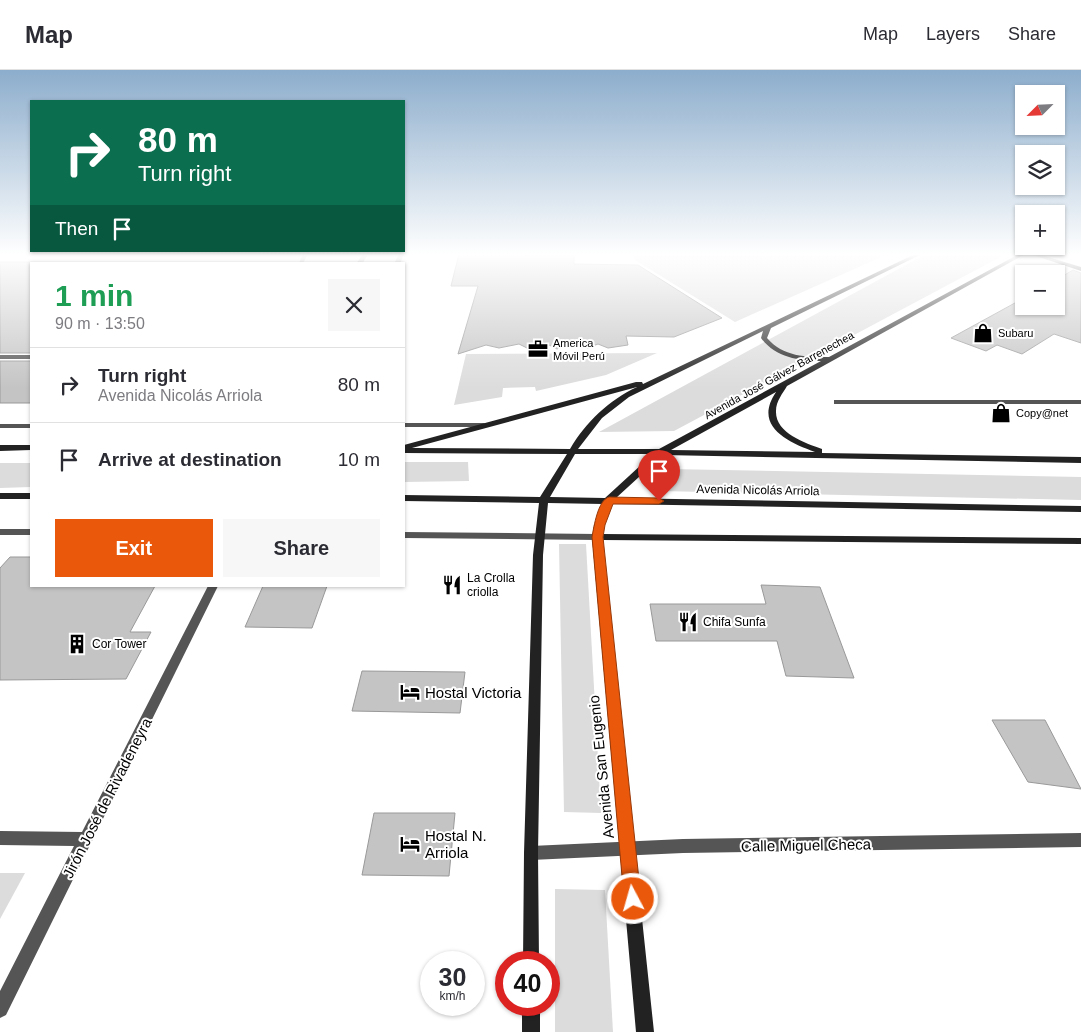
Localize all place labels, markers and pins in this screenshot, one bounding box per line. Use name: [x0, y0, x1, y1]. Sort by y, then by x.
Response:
shop icon: Subaru: [972, 322, 994, 344]
place label: Subaru: [998, 327, 1033, 339]
place label: America Móvil Perú: [553, 337, 605, 362]
office icon: America Móvil Perú: [527, 338, 549, 360]
shop icon: Copy@net: [990, 402, 1012, 424]
place label: Copy@net: [1016, 407, 1068, 419]
pin: [638, 450, 680, 501]
place label: La Crolla criolla: [467, 571, 515, 599]
restaurant icon: La Crolla criolla: [441, 574, 463, 596]
restaurant icon: Chifa Sunfa: [677, 611, 699, 633]
place label: Chifa Sunfa: [703, 615, 766, 629]
building icon: Cor Tower: [66, 633, 88, 655]
place label: Cor Tower: [92, 637, 146, 651]
hotel icon: Hostal Victoria: [399, 681, 421, 703]
place label: Hostal Victoria: [425, 684, 522, 701]
place label: Hostal N. Arriola: [425, 827, 487, 861]
hotel icon: Hostal N. Arriola: [399, 833, 421, 855]

